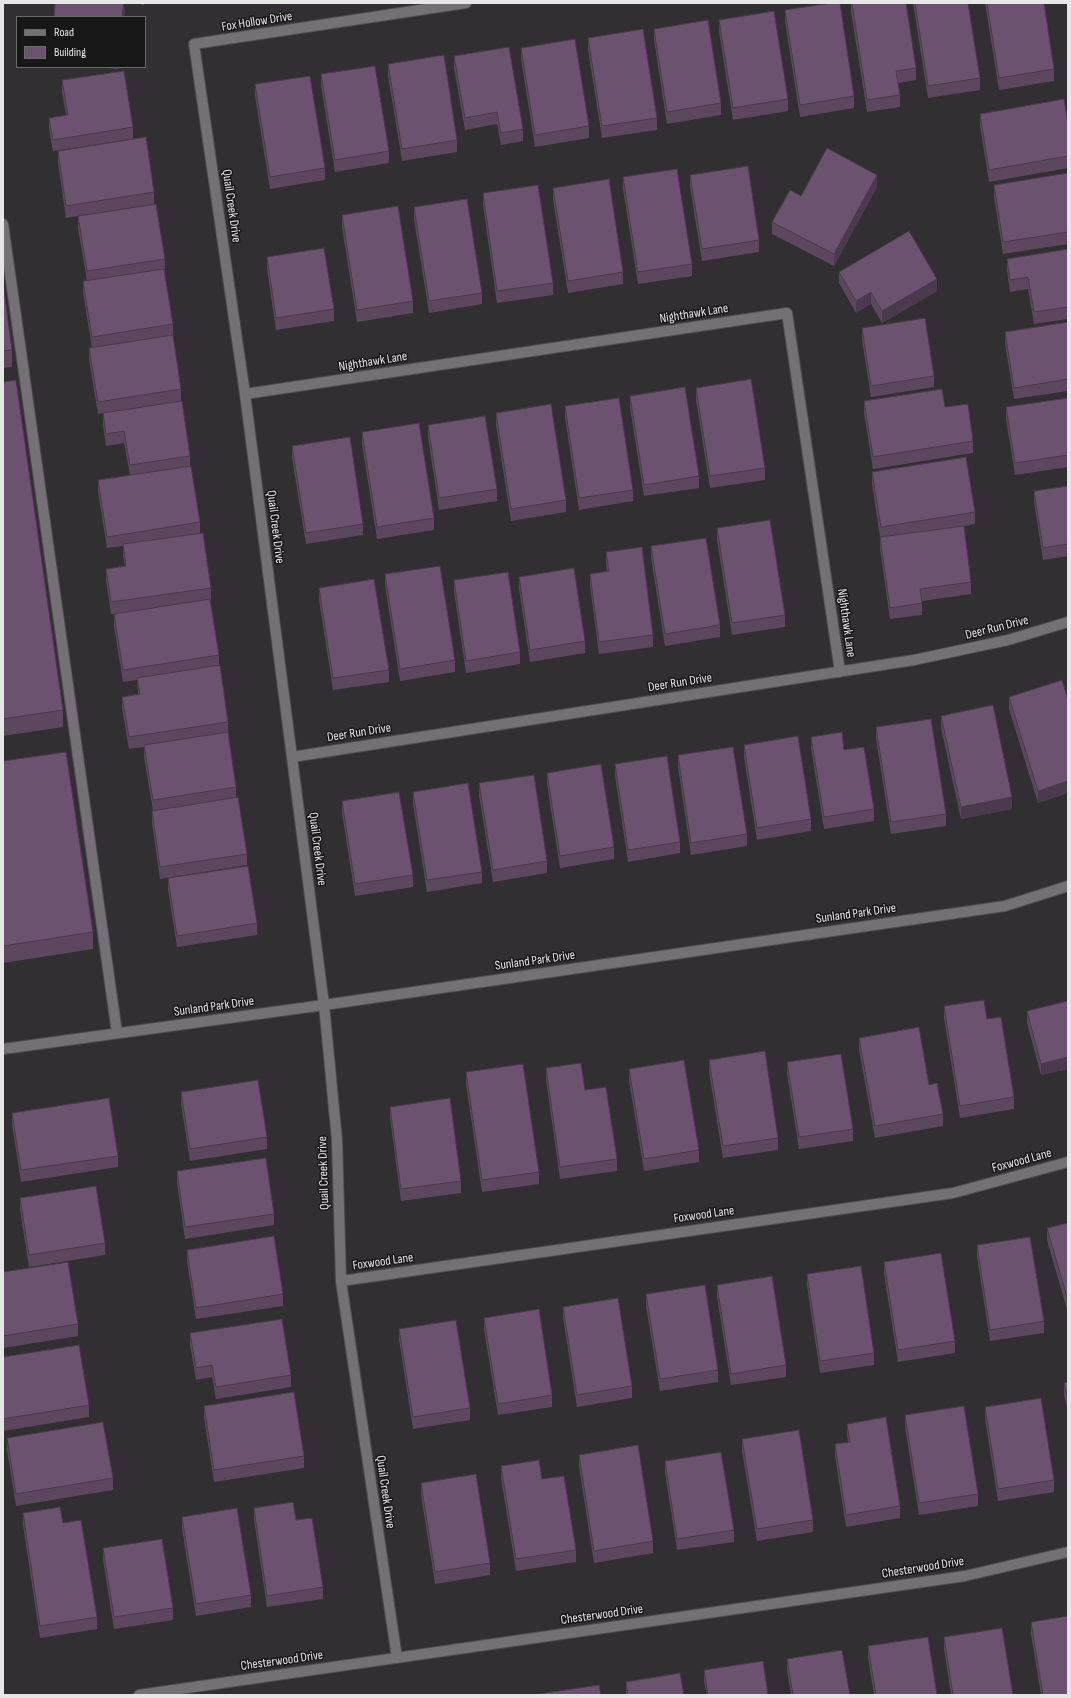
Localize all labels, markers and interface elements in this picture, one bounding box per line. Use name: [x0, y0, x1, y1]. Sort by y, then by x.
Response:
street label: Fox Hollow Drive: [221, 9, 293, 35]
legend: [16, 16, 146, 68]
text: Road: [54, 25, 74, 40]
text: Building: [54, 45, 86, 60]
street label: Quail Creek Drive: [218, 168, 244, 244]
street label: Nighthawk Lane: [659, 301, 729, 327]
street label: Nighthawk Lane: [338, 349, 408, 375]
street label: Quail Creek Drive: [263, 489, 287, 565]
street label: Nighthawk Lane: [833, 588, 859, 658]
street label: Deer Run Drive: [964, 613, 1030, 643]
street label: Deer Run Drive: [647, 670, 713, 696]
street label: Deer Run Drive: [326, 720, 392, 746]
street label: Quail Creek Drive: [305, 811, 329, 887]
street label: Sunland Park Drive: [815, 901, 897, 927]
street label: Sunland Park Drive: [494, 948, 576, 974]
street label: Sunland Park Drive: [173, 994, 255, 1020]
street label: Quail Creek Drive: [315, 1136, 333, 1210]
street label: Foxwood Lane: [991, 1146, 1053, 1176]
street label: Foxwood Lane: [673, 1203, 735, 1227]
street label: Foxwood Lane: [352, 1250, 414, 1274]
street label: Quail Creek Drive: [372, 1454, 398, 1530]
street label: Chesterwood Drive: [881, 1554, 965, 1582]
street label: Chesterwood Drive: [560, 1602, 644, 1628]
street label: Chesterwood Drive: [240, 1648, 324, 1674]

